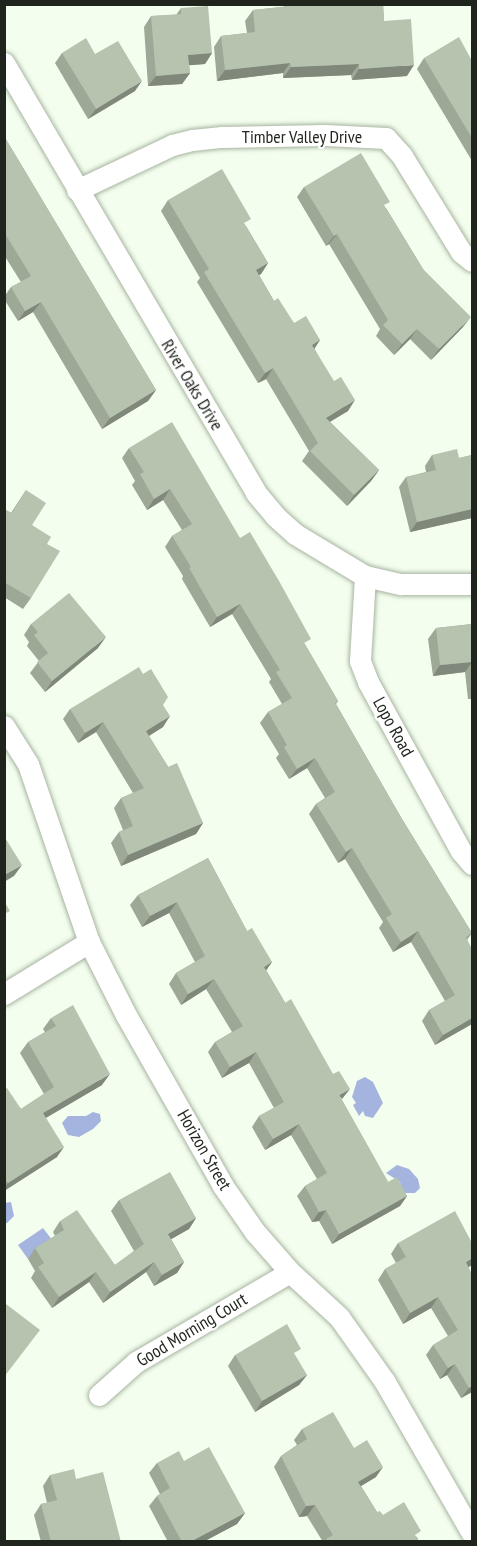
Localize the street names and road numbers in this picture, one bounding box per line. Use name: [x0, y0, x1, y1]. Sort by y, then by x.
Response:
street label: Timber Valley Drive: [241, 126, 363, 148]
street label: River Oaks Drive: [156, 336, 228, 434]
street label: Lopo Road: [368, 694, 418, 760]
street label: Horizon Street: [172, 1106, 236, 1194]
street label: Good Morning Court: [133, 1289, 251, 1371]

